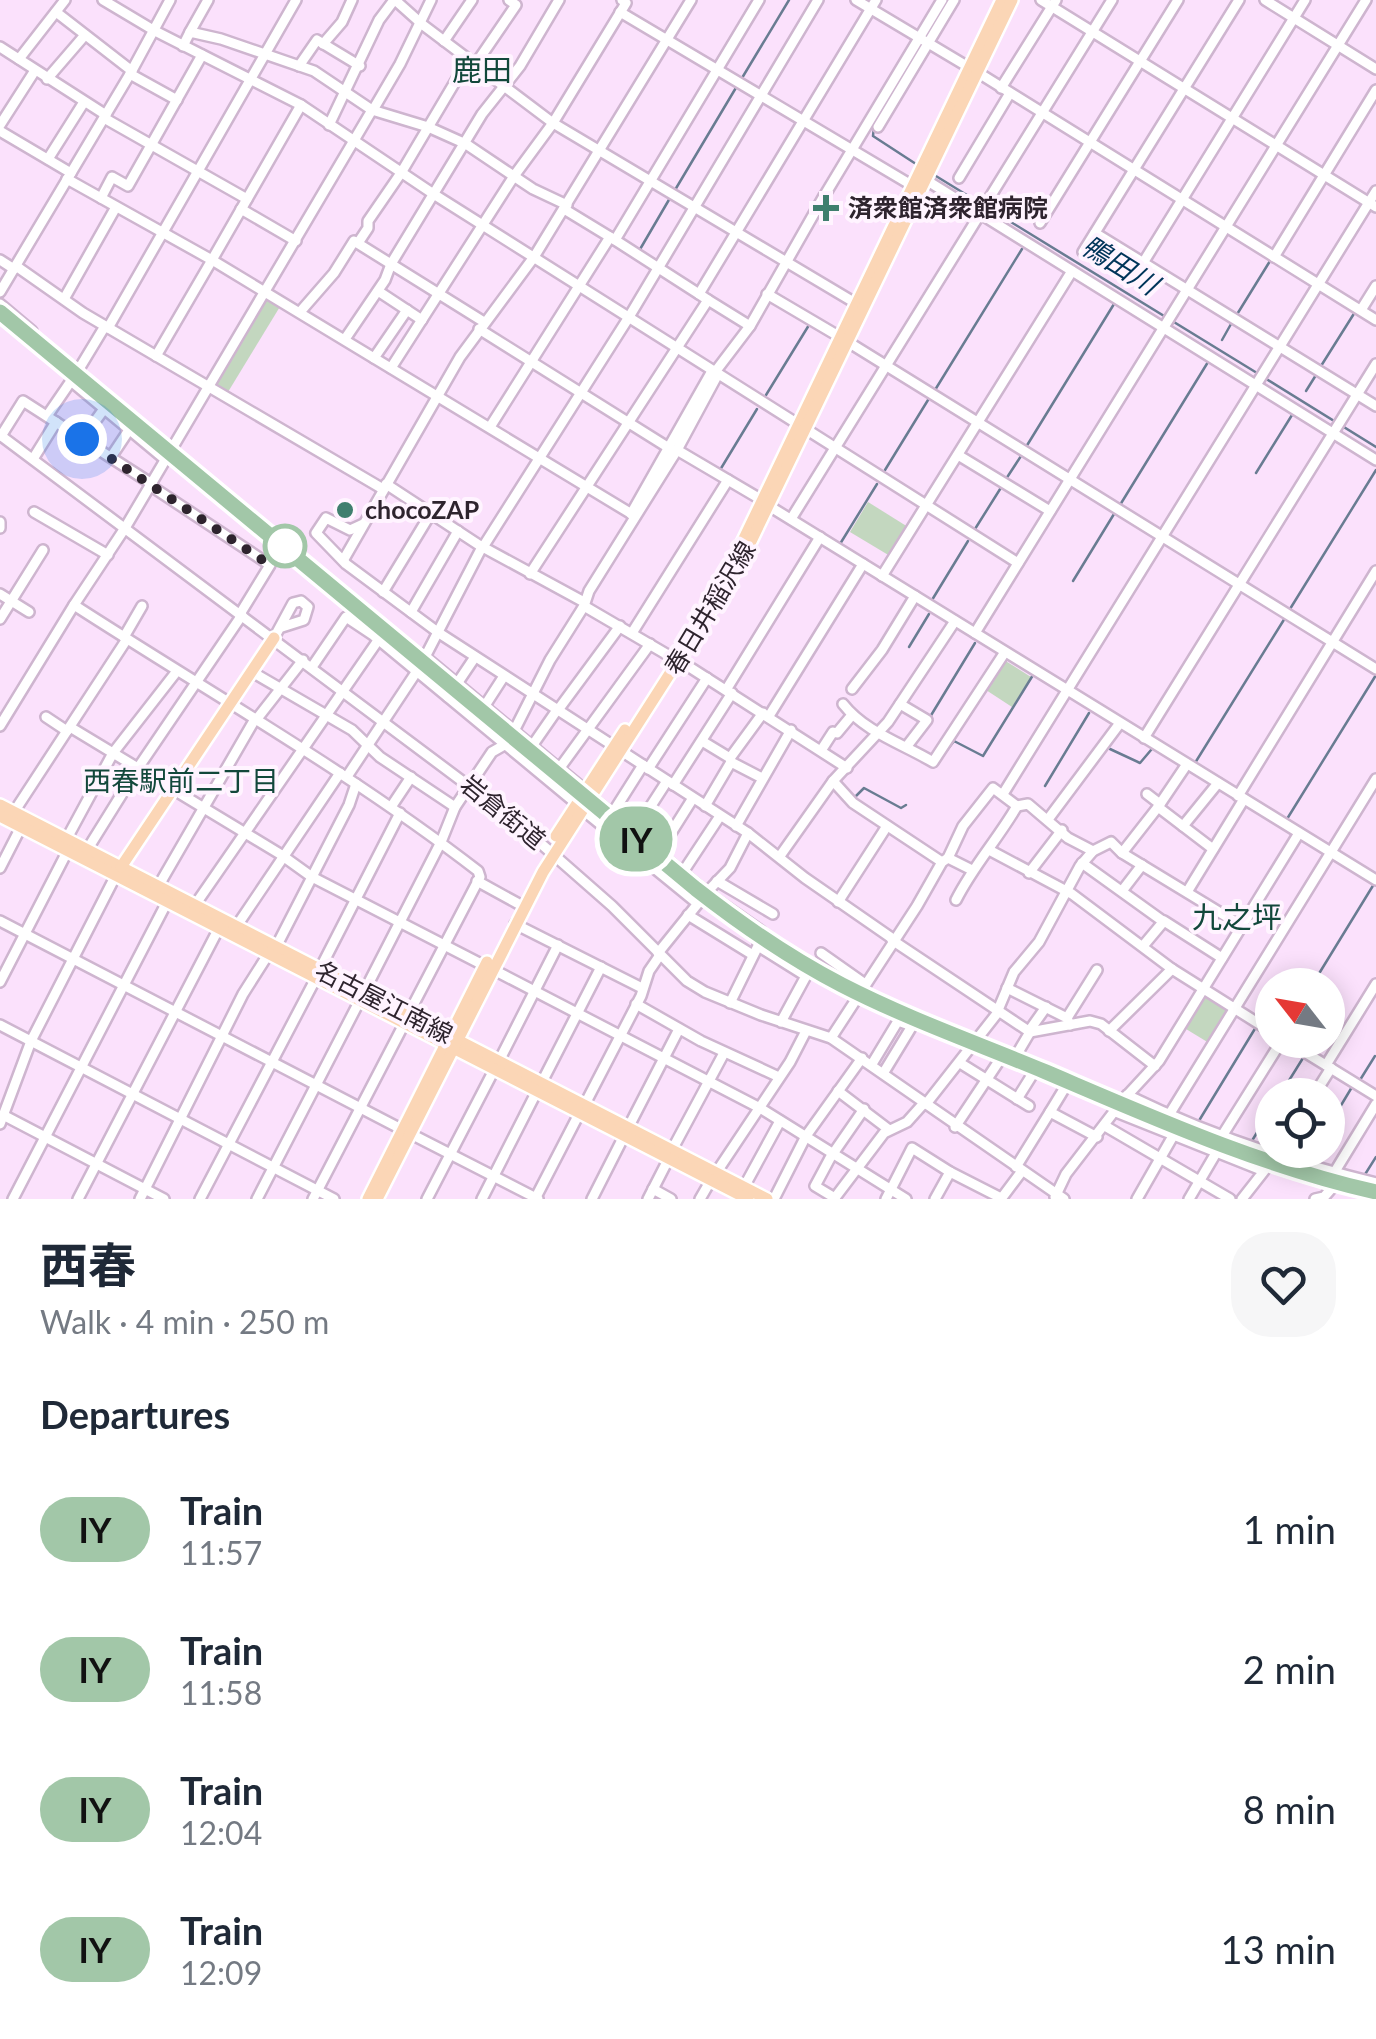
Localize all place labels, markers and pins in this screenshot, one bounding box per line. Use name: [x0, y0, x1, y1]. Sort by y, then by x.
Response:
place label: 済衆館済衆館病院: [848, 192, 1048, 222]
marker: 済衆館済衆館病院: [813, 195, 839, 221]
place label: chocoZAP: [365, 494, 479, 524]
marker: chocoZAP: [334, 499, 356, 521]
unlabelled marker: [264, 525, 306, 567]

